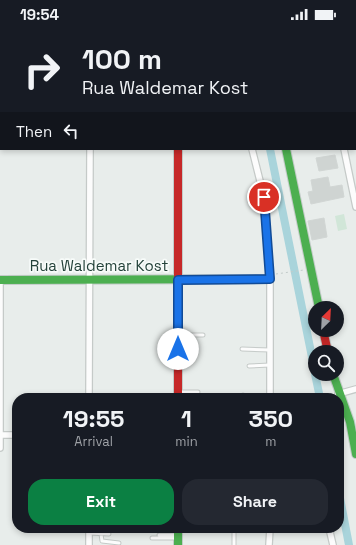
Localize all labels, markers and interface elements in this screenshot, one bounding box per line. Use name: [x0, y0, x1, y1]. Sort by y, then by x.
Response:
text: 19:54: [20, 5, 59, 24]
text: 100 m: [82, 41, 162, 77]
icon: right: [16, 44, 68, 96]
text: Rua Waldemar Kost: [82, 76, 248, 99]
icon: left: [60, 120, 82, 142]
text: Then: [16, 122, 52, 141]
pin: [247, 180, 281, 214]
icon: arrive: [253, 186, 275, 208]
street label: Rua Waldemar Kost: [30, 256, 168, 275]
north arrow: [308, 301, 344, 337]
map controls: [308, 301, 344, 381]
position arrow: [157, 328, 199, 370]
button: search: [308, 345, 344, 381]
text: 19:55: [63, 403, 125, 434]
text: 1: [181, 403, 192, 434]
text: 350: [249, 403, 293, 434]
text: Arrival: [74, 433, 113, 450]
text: min: [175, 433, 198, 450]
text: m: [265, 433, 276, 450]
button: Exit: [28, 479, 174, 525]
button: Share: [182, 479, 328, 525]

